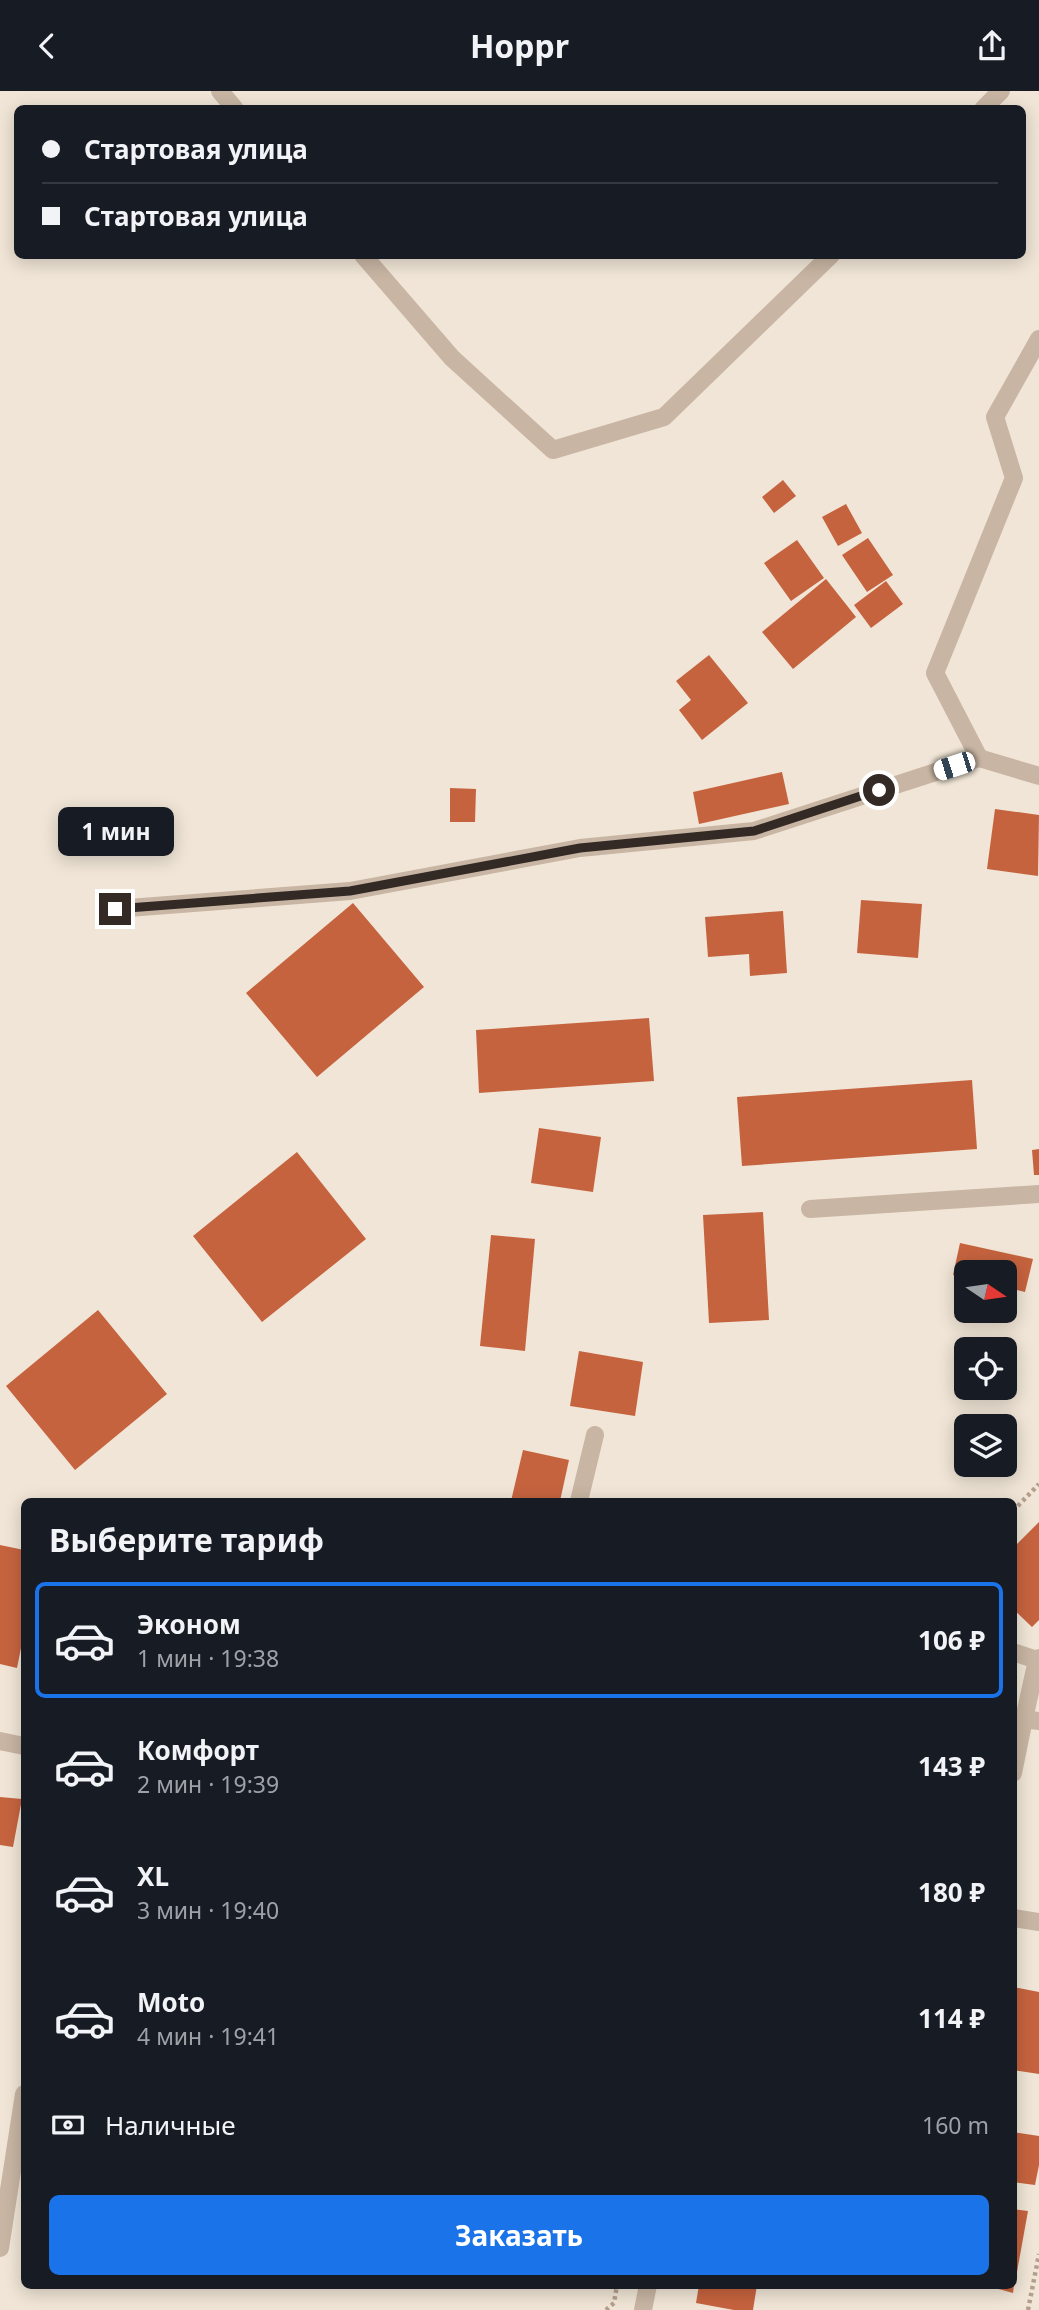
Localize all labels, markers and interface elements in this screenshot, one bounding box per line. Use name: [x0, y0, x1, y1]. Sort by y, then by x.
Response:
text: Hoppr: [470, 24, 569, 67]
icon: back: [28, 27, 66, 65]
icon: share: [973, 27, 1011, 65]
text: Стартовая улица: [84, 131, 308, 167]
text: Стартовая улица: [84, 198, 308, 234]
car: [931, 750, 978, 782]
route start: [863, 774, 895, 806]
callout: 1 мин: [57, 807, 173, 857]
text: 1 мин: [82, 815, 150, 847]
route end: [99, 893, 131, 925]
north arrow: [954, 1260, 1017, 1323]
map controls: [954, 1260, 1017, 1477]
button: locate: [954, 1337, 1017, 1400]
button: layers: [954, 1414, 1017, 1477]
text: Выберите тариф: [49, 1518, 324, 1561]
text: Эконом: [137, 1606, 241, 1642]
icon: car: [53, 1609, 116, 1672]
text: 106 ₽: [918, 1622, 985, 1658]
text: 1 мин · 19:38: [137, 1642, 279, 1674]
text: Комфорт: [137, 1732, 259, 1768]
icon: car: [53, 1735, 116, 1798]
text: 143 ₽: [918, 1748, 985, 1784]
text: 2 мин · 19:39: [137, 1768, 279, 1800]
text: XL: [137, 1858, 169, 1894]
icon: car: [53, 1861, 116, 1924]
text: 180 ₽: [918, 1874, 985, 1910]
text: 3 мин · 19:40: [137, 1894, 279, 1926]
text: Moto: [137, 1984, 205, 2020]
icon: car: [53, 1987, 116, 2050]
text: 114 ₽: [918, 2000, 985, 2036]
text: 4 мин · 19:41: [137, 2020, 279, 2052]
icon: cash: [49, 2106, 87, 2144]
text: Наличные: [105, 2107, 236, 2143]
text: 160 m: [922, 2109, 989, 2141]
button: Заказать: [49, 2195, 989, 2275]

